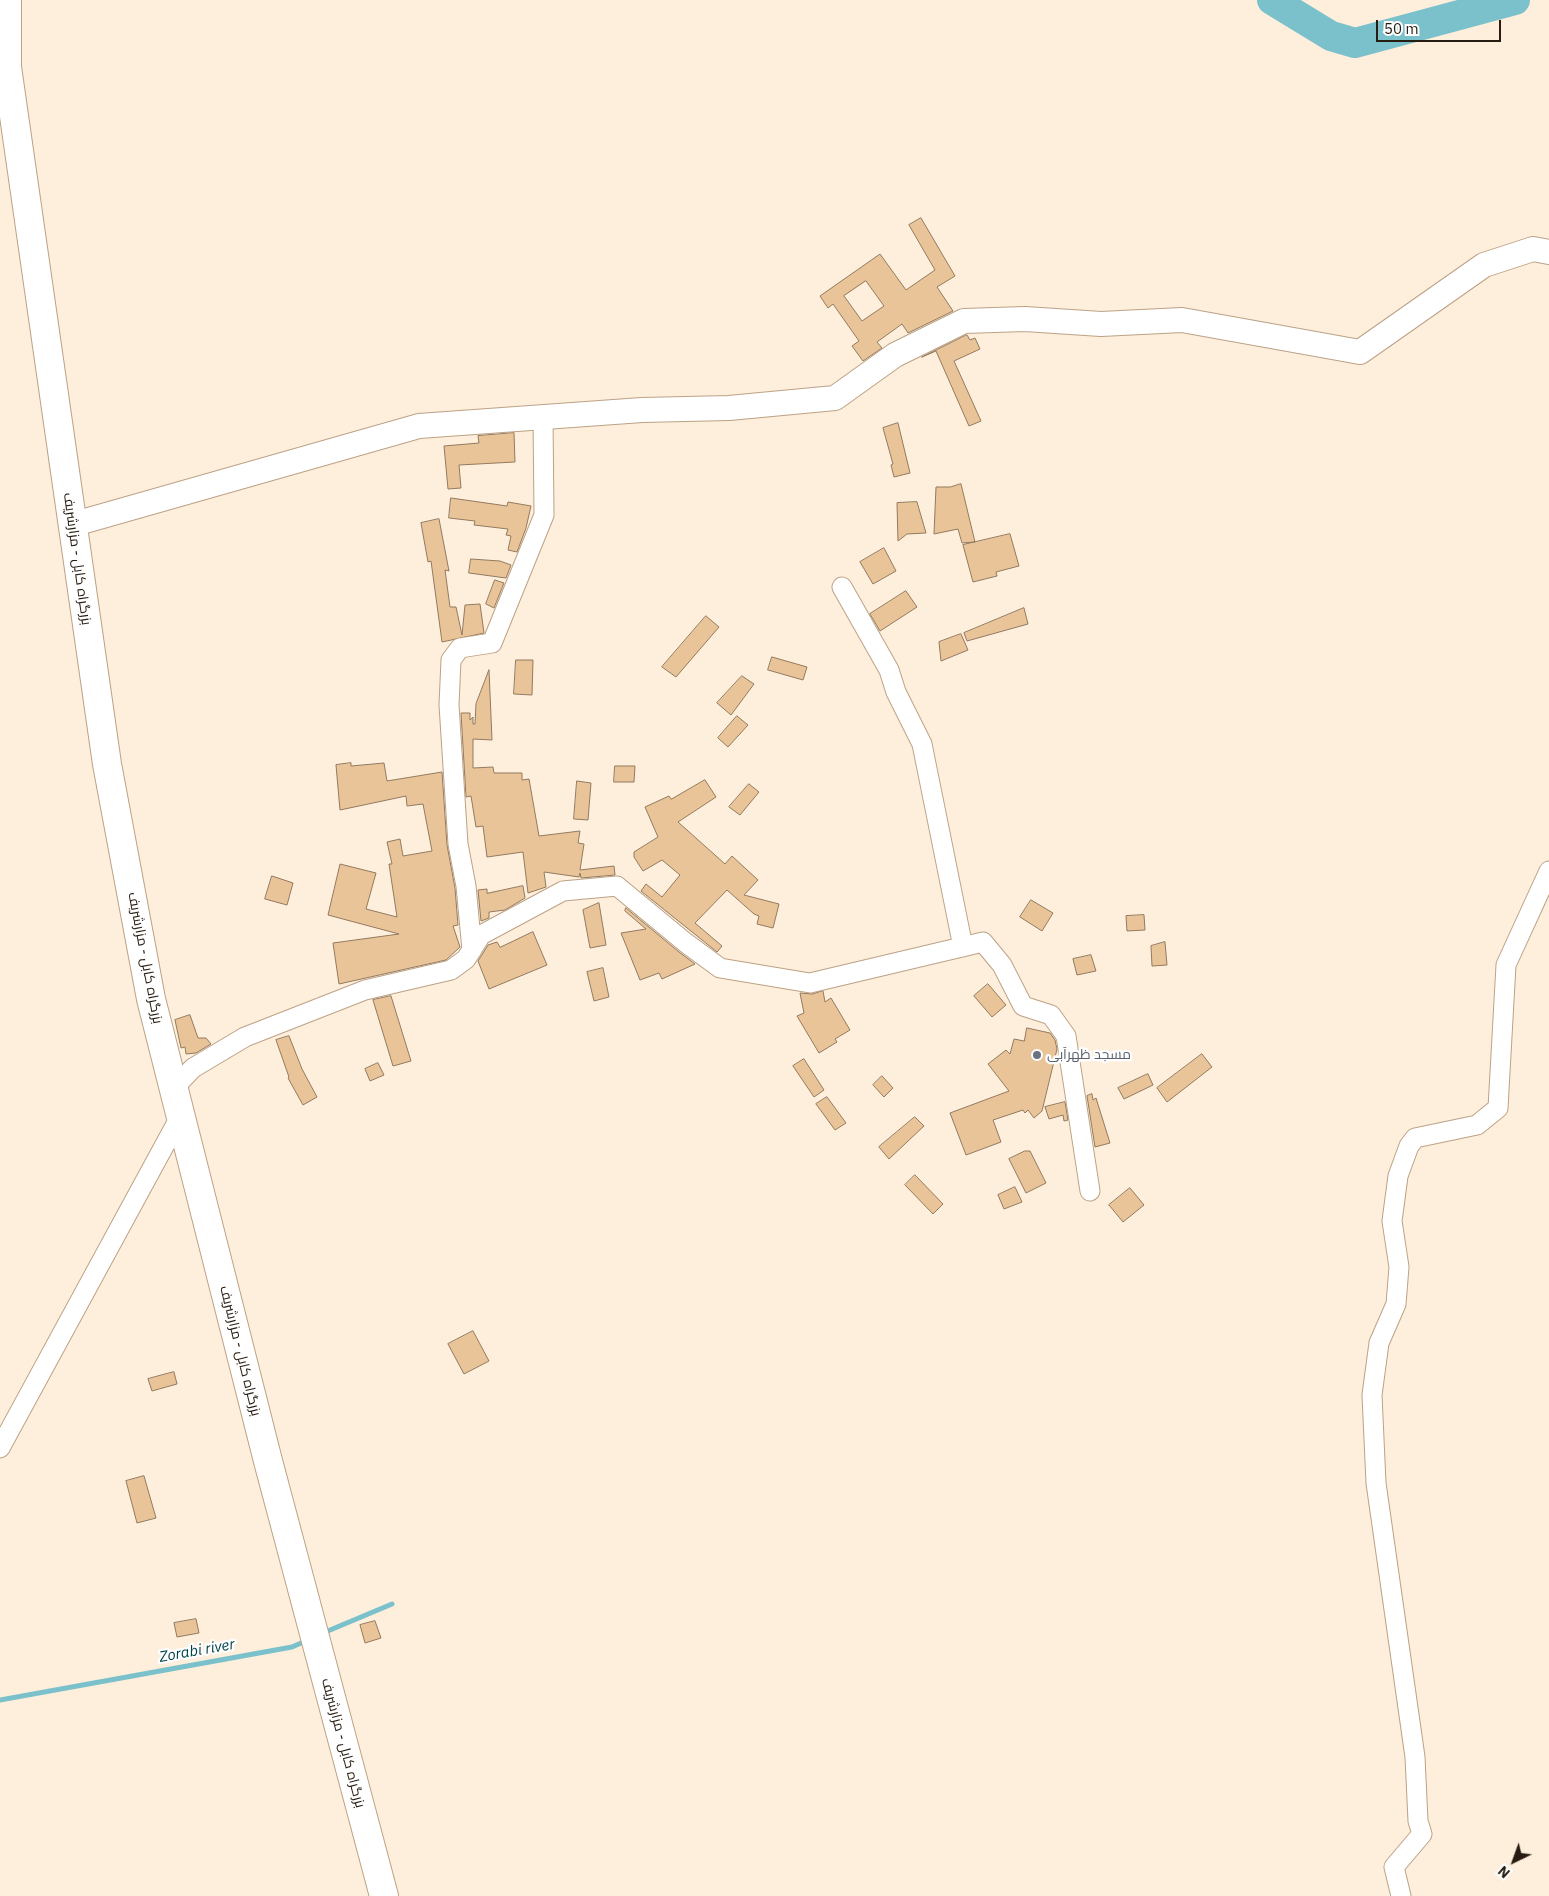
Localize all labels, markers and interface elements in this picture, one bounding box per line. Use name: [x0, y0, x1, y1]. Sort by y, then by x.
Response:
scale bar: [1379, 10, 1504, 42]
text: 50 m: [1384, 19, 1419, 38]
street label: بزرگراه کابل - مزارشریف: [59, 492, 95, 626]
street label: بزرگراه کابل - مزارشریف: [124, 891, 166, 1025]
place label: مسجد ظهرآبی: [1047, 1047, 1131, 1063]
marker: مسجد ظهرآبی: [1031, 1049, 1043, 1061]
street label: بزرگراه کابل - مزارشریف: [216, 1284, 264, 1418]
water label: Zorabi river: [158, 1636, 236, 1666]
street label: بزرگراه کابل - مزارشریف: [318, 1676, 368, 1810]
north arrow: [1489, 1836, 1539, 1886]
text: N: [1494, 1862, 1514, 1882]

